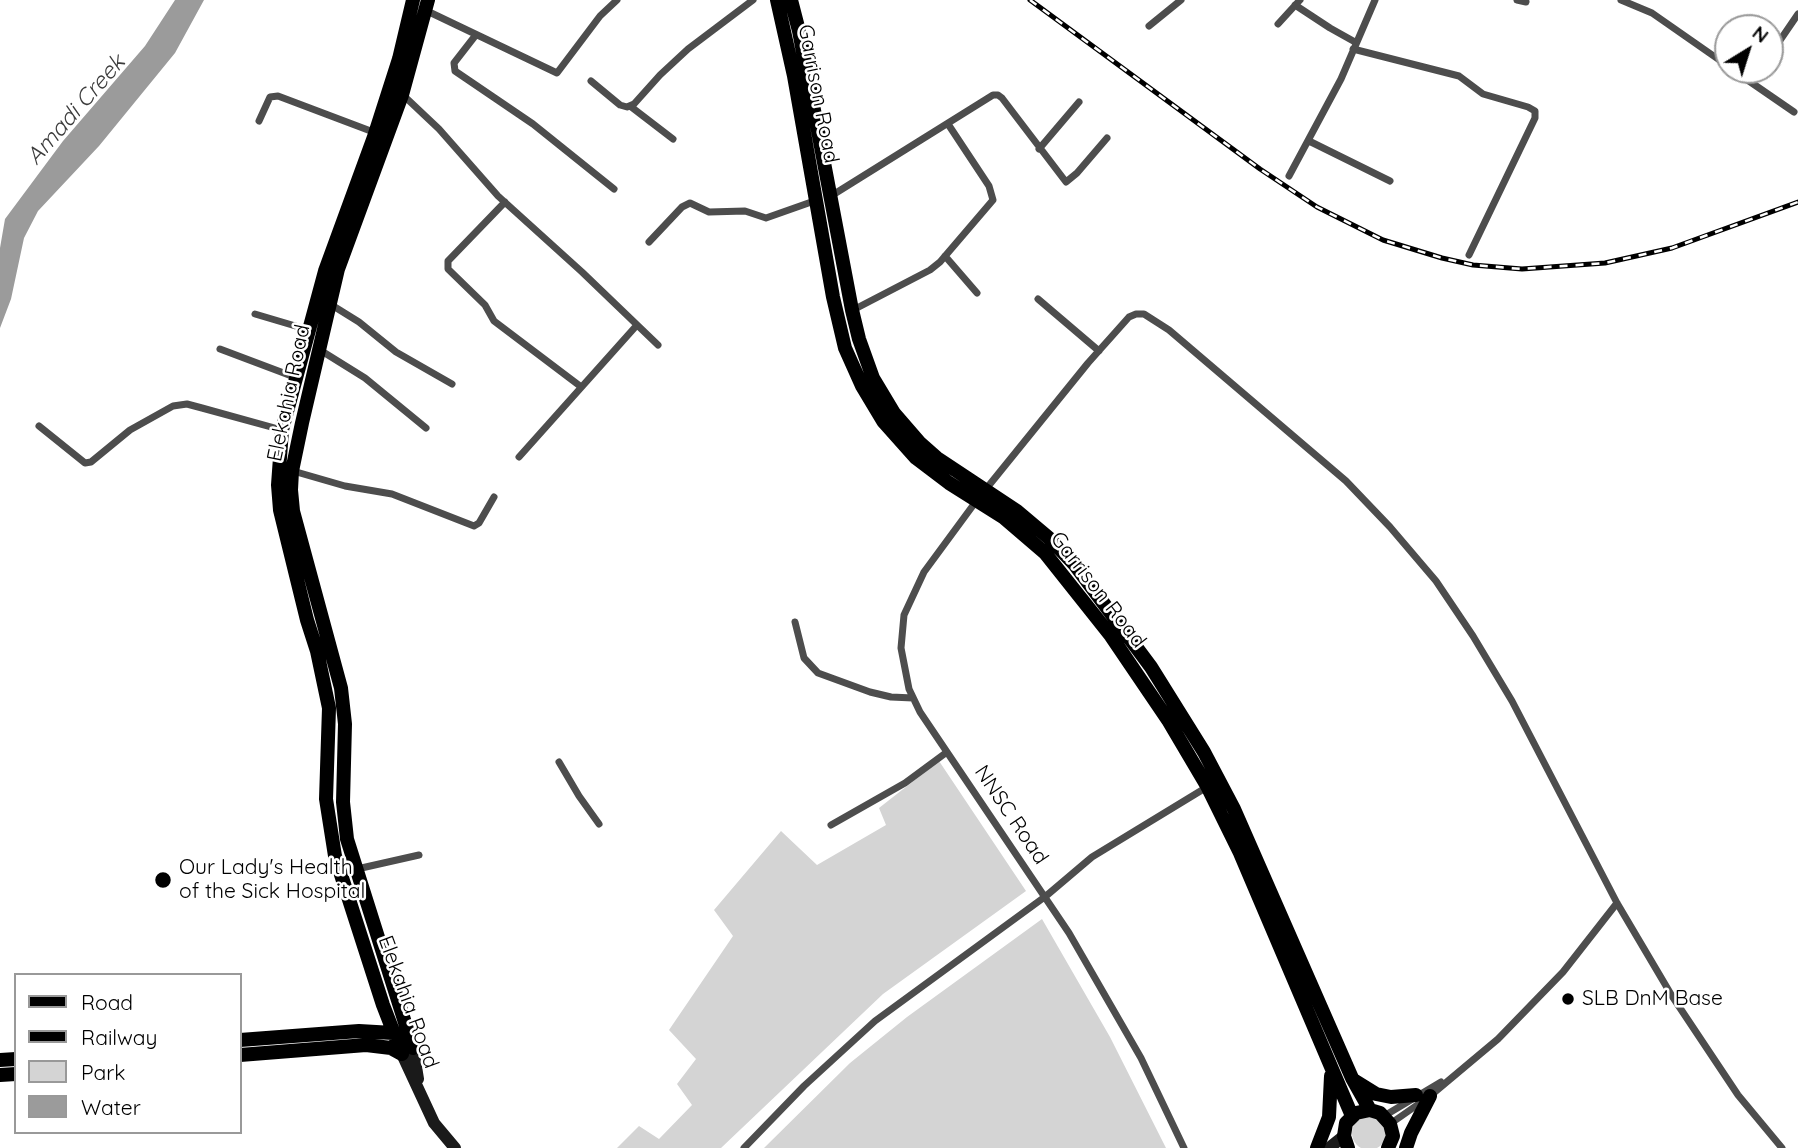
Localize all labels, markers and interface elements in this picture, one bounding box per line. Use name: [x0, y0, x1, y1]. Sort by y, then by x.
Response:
north arrow: [1714, 14, 1784, 84]
text: N: [1748, 20, 1774, 48]
street label: Garrison Road: [792, 22, 844, 166]
water label: Amadi Creek: [21, 49, 131, 171]
street label: Elekahia Road: [262, 322, 316, 464]
street label: Garrison Road: [1045, 527, 1151, 653]
street label: NNSC Road: [969, 761, 1053, 869]
place label: Our Lady's Health of the Sick Hospital: [179, 855, 365, 905]
marker: Our Lady's Health of the Sick Hospital: [153, 870, 173, 890]
street label: Elekahia Road: [372, 932, 444, 1072]
legend: [14, 973, 242, 1134]
place label: SLB DnM Base: [1582, 986, 1723, 1012]
text: Road: [81, 989, 133, 1015]
marker: SLB DnM Base: [1560, 991, 1576, 1007]
text: Railway: [81, 1024, 157, 1050]
text: Park: [81, 1059, 125, 1085]
text: Water: [81, 1094, 141, 1120]

